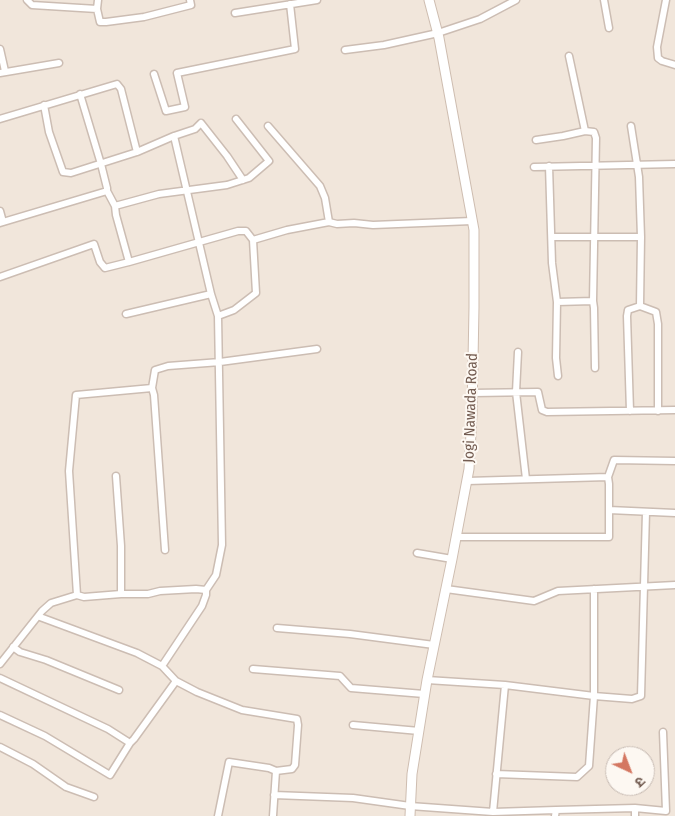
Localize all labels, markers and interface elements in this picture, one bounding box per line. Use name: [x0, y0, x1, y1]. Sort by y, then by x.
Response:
street label: Jogi Nawada Road: [460, 353, 482, 463]
north arrow: [605, 746, 655, 796]
text: उ: [631, 773, 649, 791]

